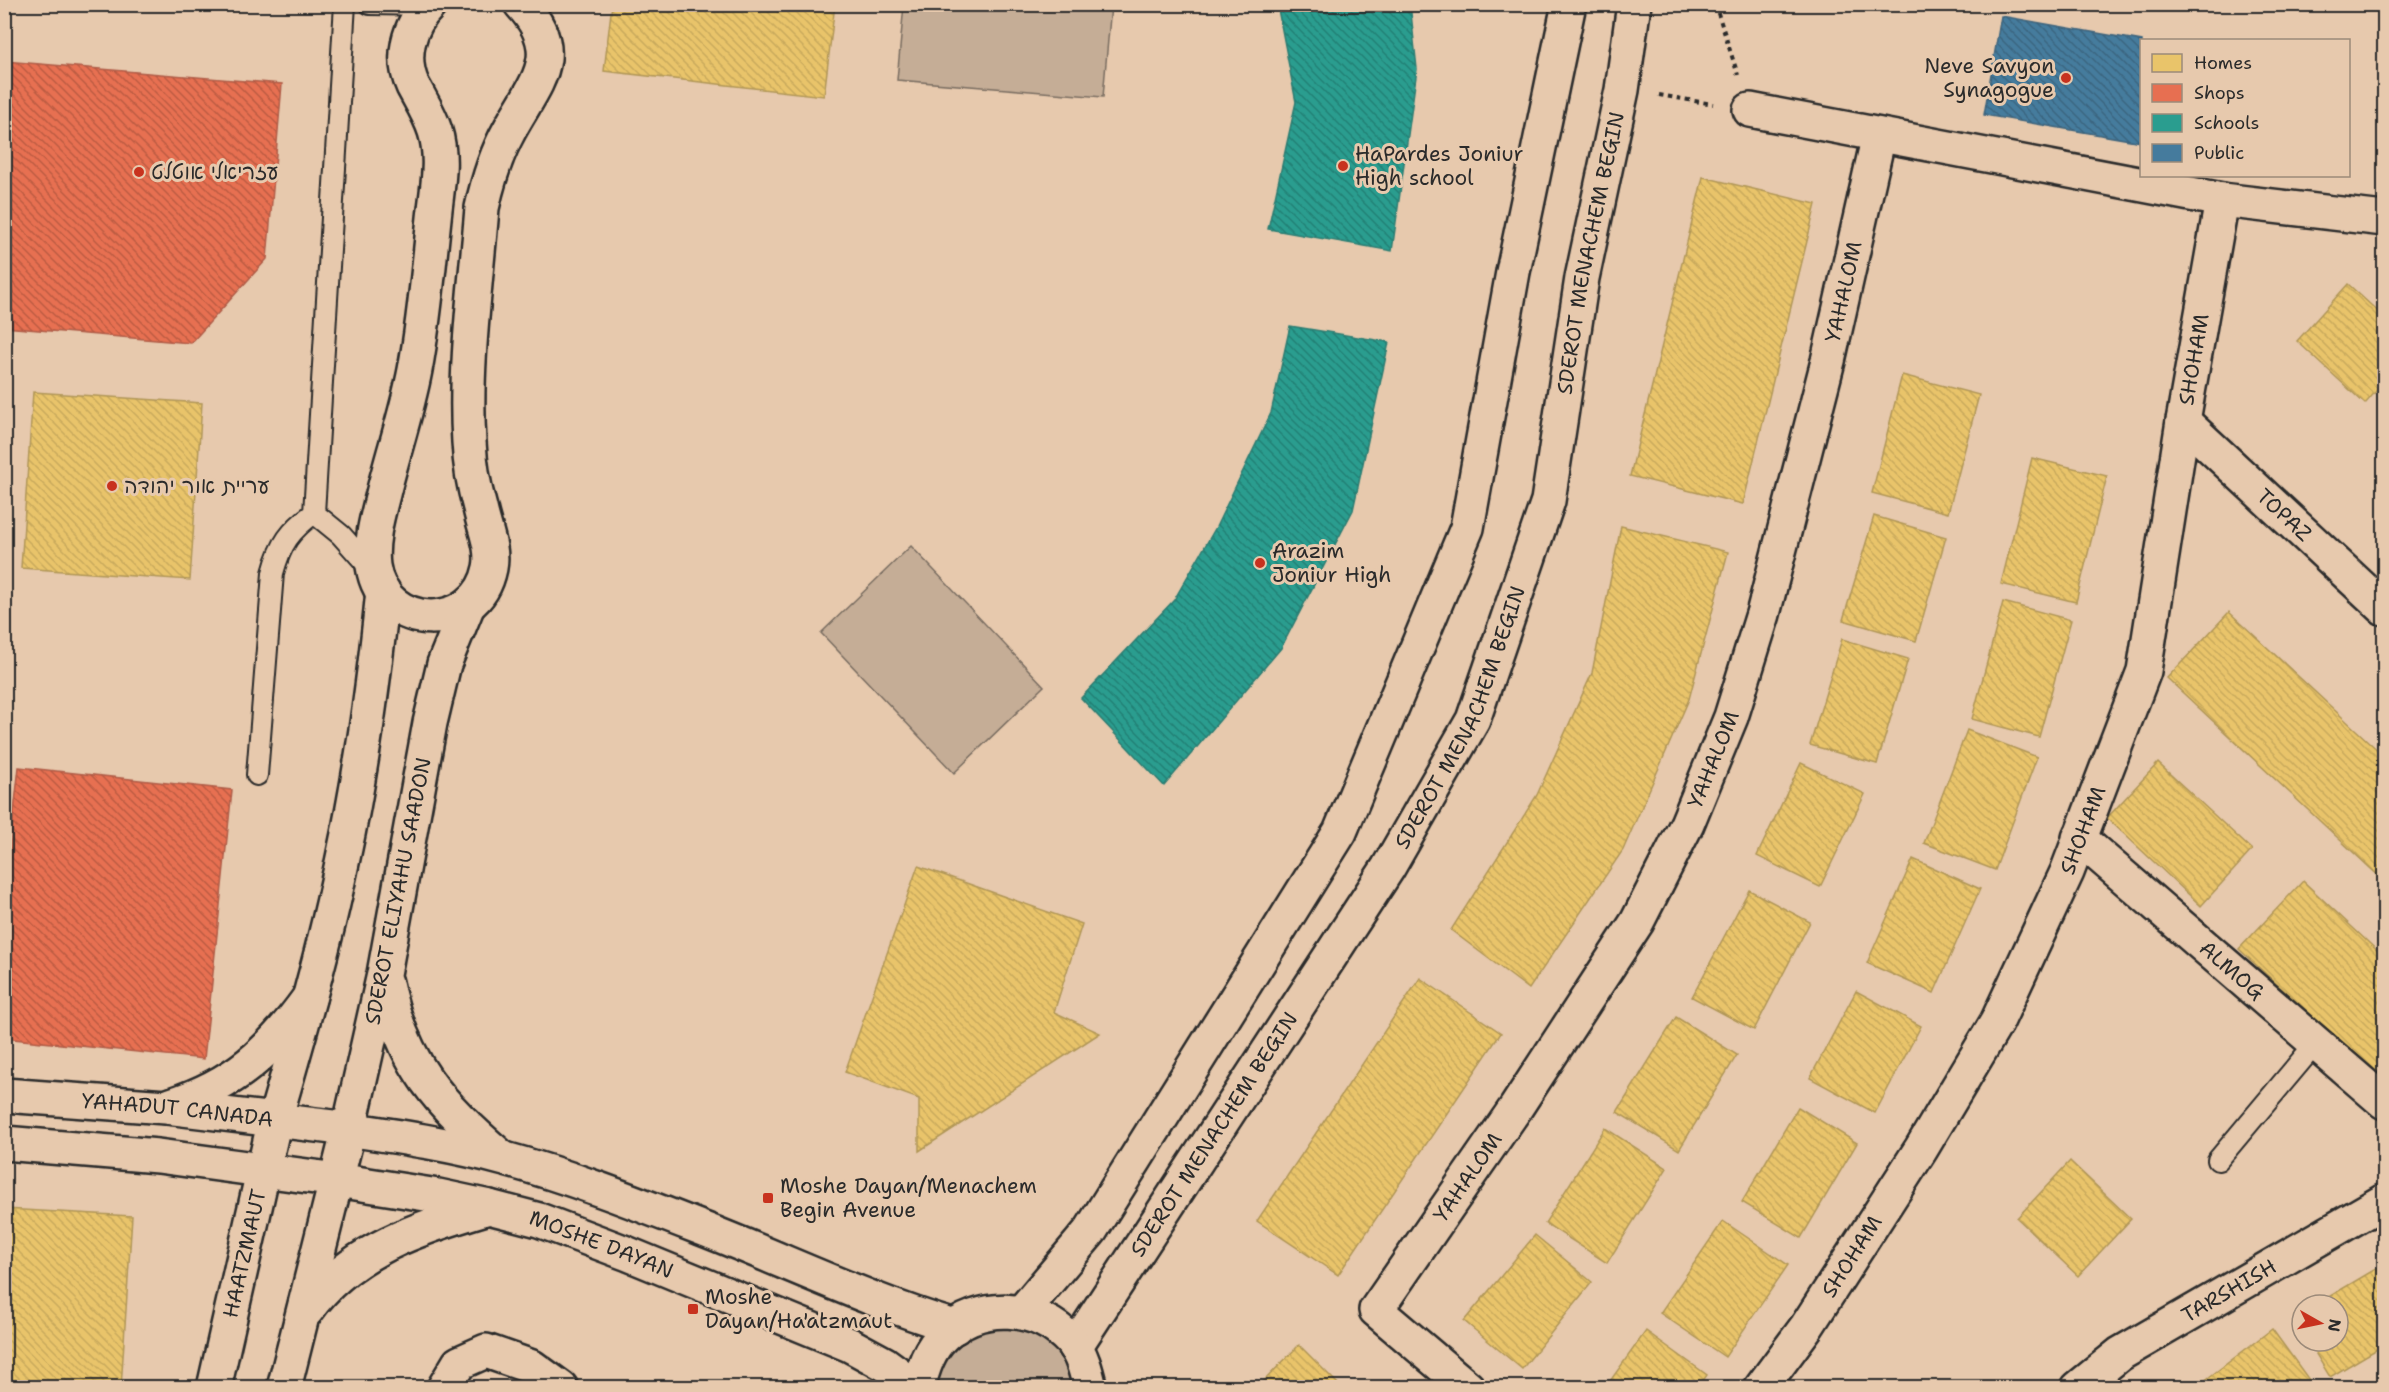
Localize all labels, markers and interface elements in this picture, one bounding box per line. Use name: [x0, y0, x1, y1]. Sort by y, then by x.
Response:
legend: [2140, 39, 2350, 177]
text: Homes: [2194, 51, 2252, 75]
place label: Neve Savyon Synagogue: [1924, 52, 2054, 104]
marker: Neve Savyon Synagogue: [2059, 71, 2073, 85]
text: Shops: [2194, 81, 2245, 105]
street label: SDEROT MENACHEM BEGIN: [1550, 109, 1631, 396]
text: Schools: [2194, 111, 2260, 135]
place label: HaPardes Joniur High school: [1355, 140, 1524, 192]
text: Public: [2194, 141, 2244, 165]
place label: עזריאלי אוטלט: [151, 158, 279, 186]
marker: HaPardes Joniur High school: [1336, 159, 1350, 173]
marker: עזריאלי אוטלט: [132, 165, 146, 179]
street label: YAHALOM: [1819, 239, 1869, 345]
street label: SHOHAM: [2172, 312, 2216, 407]
place label: עריית אור יהודה: [124, 472, 269, 500]
marker: עריית אור יהודה: [105, 479, 119, 493]
street label: TOPAZ: [2250, 482, 2318, 548]
place label: Arazim Joniur High: [1272, 537, 1391, 589]
marker: Arazim Joniur High: [1253, 556, 1267, 570]
street label: SDEROT MENACHEM BEGIN: [1388, 582, 1532, 854]
street label: YAHALOM: [1681, 707, 1746, 812]
street label: SDEROT ELIYAHU SAADON: [358, 755, 438, 1027]
street label: SHOHAM: [2053, 782, 2113, 878]
street label: ALMOG: [2193, 934, 2270, 1006]
street label: SDEROT MENACHEM BEGIN: [1124, 1007, 1304, 1262]
street label: YAHADUT CANADA: [81, 1087, 275, 1134]
street label: YAHALOM: [1427, 1127, 1509, 1228]
place label: Moshe Dayan/Menachem Begin Avenue: [780, 1172, 1037, 1224]
street label: HAATZMAUT: [216, 1186, 273, 1320]
marker: Moshe Dayan/Menachem Begin Avenue: [761, 1191, 775, 1205]
street label: MOSHE DAYAN: [525, 1204, 678, 1285]
street label: SHOHAM: [1815, 1210, 1889, 1303]
street label: TARSHISH: [2176, 1252, 2281, 1329]
place label: Moshe Dayan/Ha'atzmaut: [705, 1283, 892, 1335]
north arrow: [2290, 1293, 2350, 1353]
marker: Moshe Dayan/Ha'atzmaut: [686, 1302, 700, 1316]
text: N: [2323, 1317, 2346, 1333]

